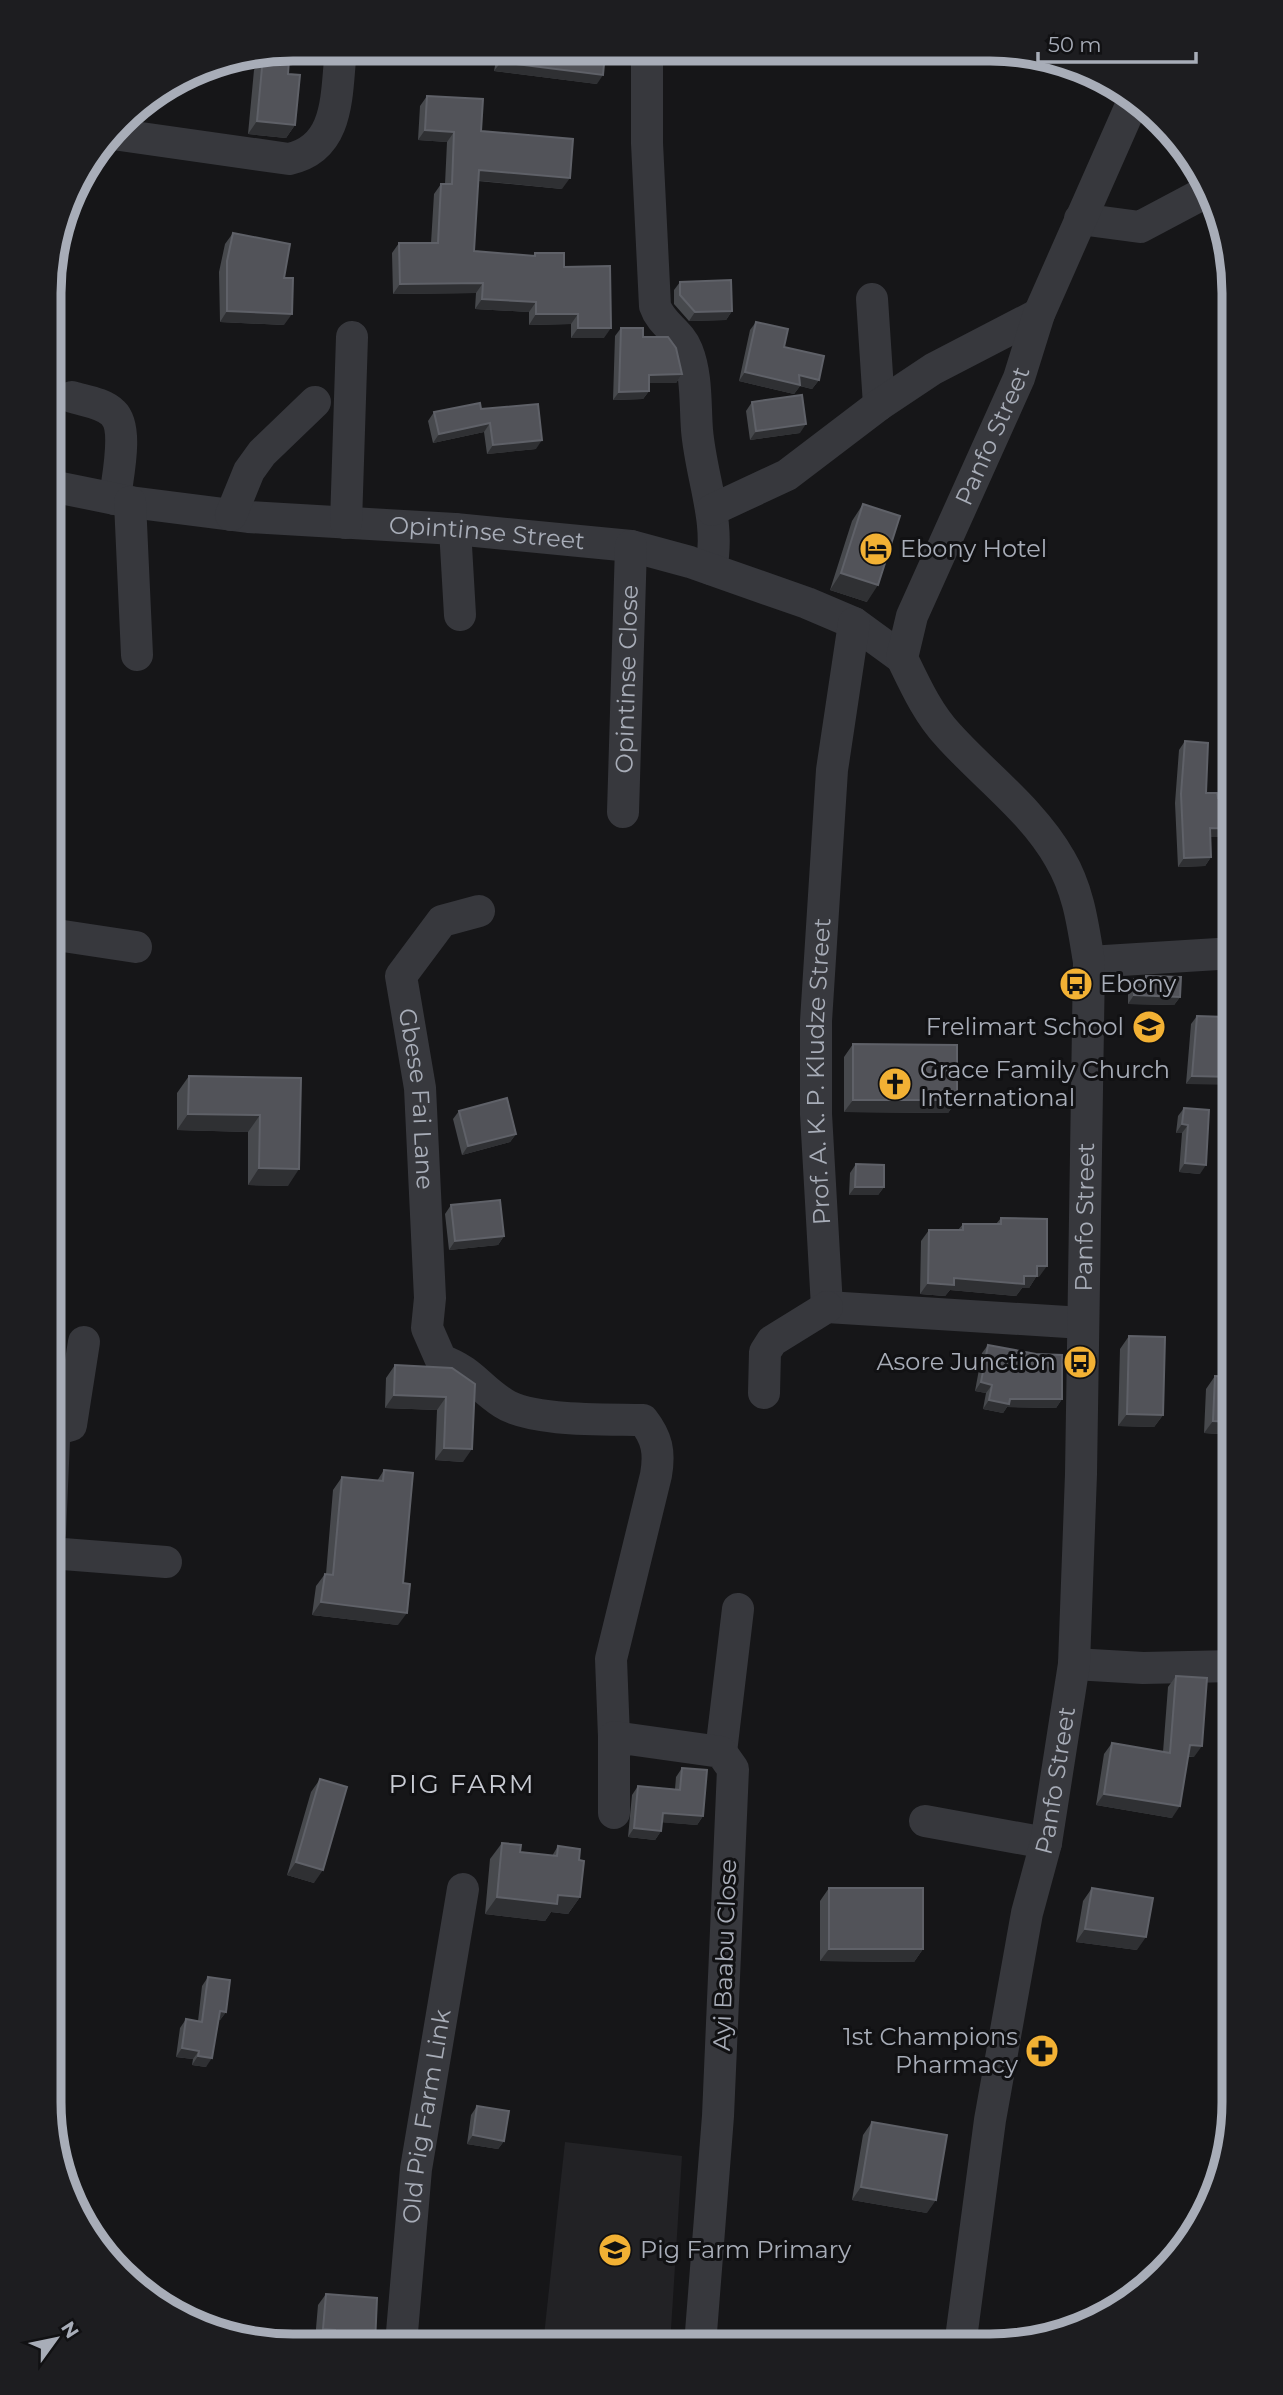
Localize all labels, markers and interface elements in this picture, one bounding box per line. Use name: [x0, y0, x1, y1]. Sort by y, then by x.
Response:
scale bar: [1038, 21, 1196, 65]
text: 50 m: [1048, 32, 1102, 57]
street label: Panfo Street: [949, 363, 1036, 510]
street label: Opintinse Street: [388, 510, 587, 556]
hotel icon: Ebony Hotel: [857, 530, 895, 568]
place label: Ebony Hotel: [900, 534, 1047, 563]
street label: Opintinse Close: [609, 584, 644, 774]
street label: Prof. A. K. P. Kludze Street: [801, 916, 837, 1226]
bus stop icon: Ebony: [1057, 965, 1095, 1003]
place label: Ebony: [1100, 969, 1176, 998]
street label: Gbese Fai Lane: [393, 1006, 440, 1190]
school or university icon: Frelimart School: [1130, 1008, 1168, 1046]
place label: Frelimart School: [926, 1012, 1124, 1041]
place label: Grace Family Church International: [920, 1055, 1170, 1112]
church icon: Grace Family Church International: [876, 1065, 914, 1103]
street label: Panfo Street: [1069, 1142, 1100, 1292]
bus stop icon: Asore Junction: [1061, 1343, 1099, 1381]
place label: Asore Junction: [877, 1347, 1056, 1376]
street label: Panfo Street: [1029, 1704, 1081, 1858]
district label: PIG FARM: [388, 1768, 536, 1800]
street label: Ayi Baabu Close: [707, 1858, 742, 2052]
street label: Old Pig Farm Link: [396, 2006, 457, 2225]
place label: 1st Champions Pharmacy: [843, 2022, 1018, 2079]
pharmacy icon: 1st Champions Pharmacy: [1023, 2032, 1061, 2070]
school or university icon: Pig Farm Primary: [596, 2231, 634, 2269]
place label: Pig Farm Primary: [640, 2235, 851, 2264]
north arrow: [21, 2304, 91, 2374]
text: N: [56, 2317, 84, 2343]

